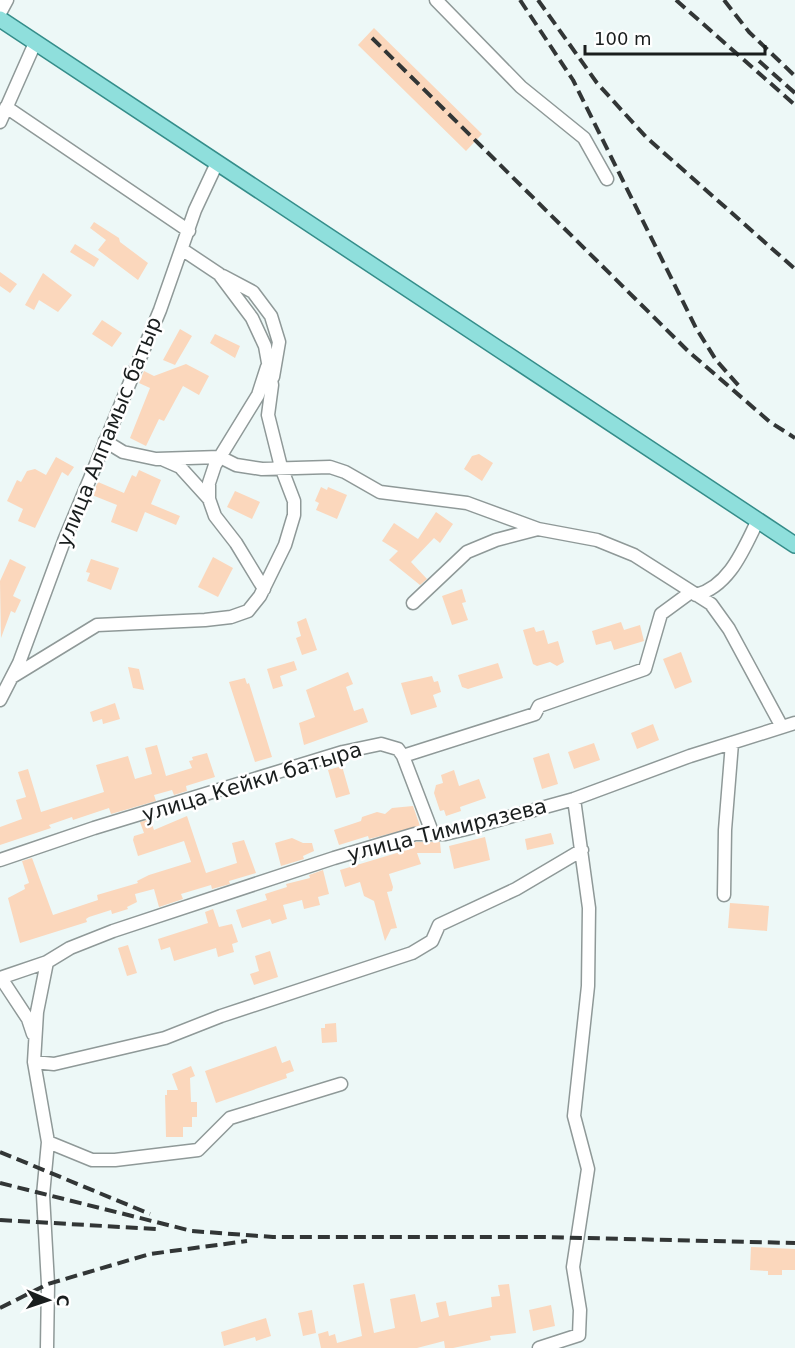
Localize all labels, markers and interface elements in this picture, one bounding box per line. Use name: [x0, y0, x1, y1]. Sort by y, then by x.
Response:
scale bar: [585, 18, 765, 56]
text: 100 m: [594, 28, 652, 49]
street label: улица Алпамыс батыр: [52, 313, 166, 551]
street label: улица Кейки батыра: [139, 737, 365, 827]
street label: улица Тимирязева: [345, 794, 549, 866]
north arrow: [18, 1270, 78, 1330]
text: С: [53, 1294, 72, 1307]

